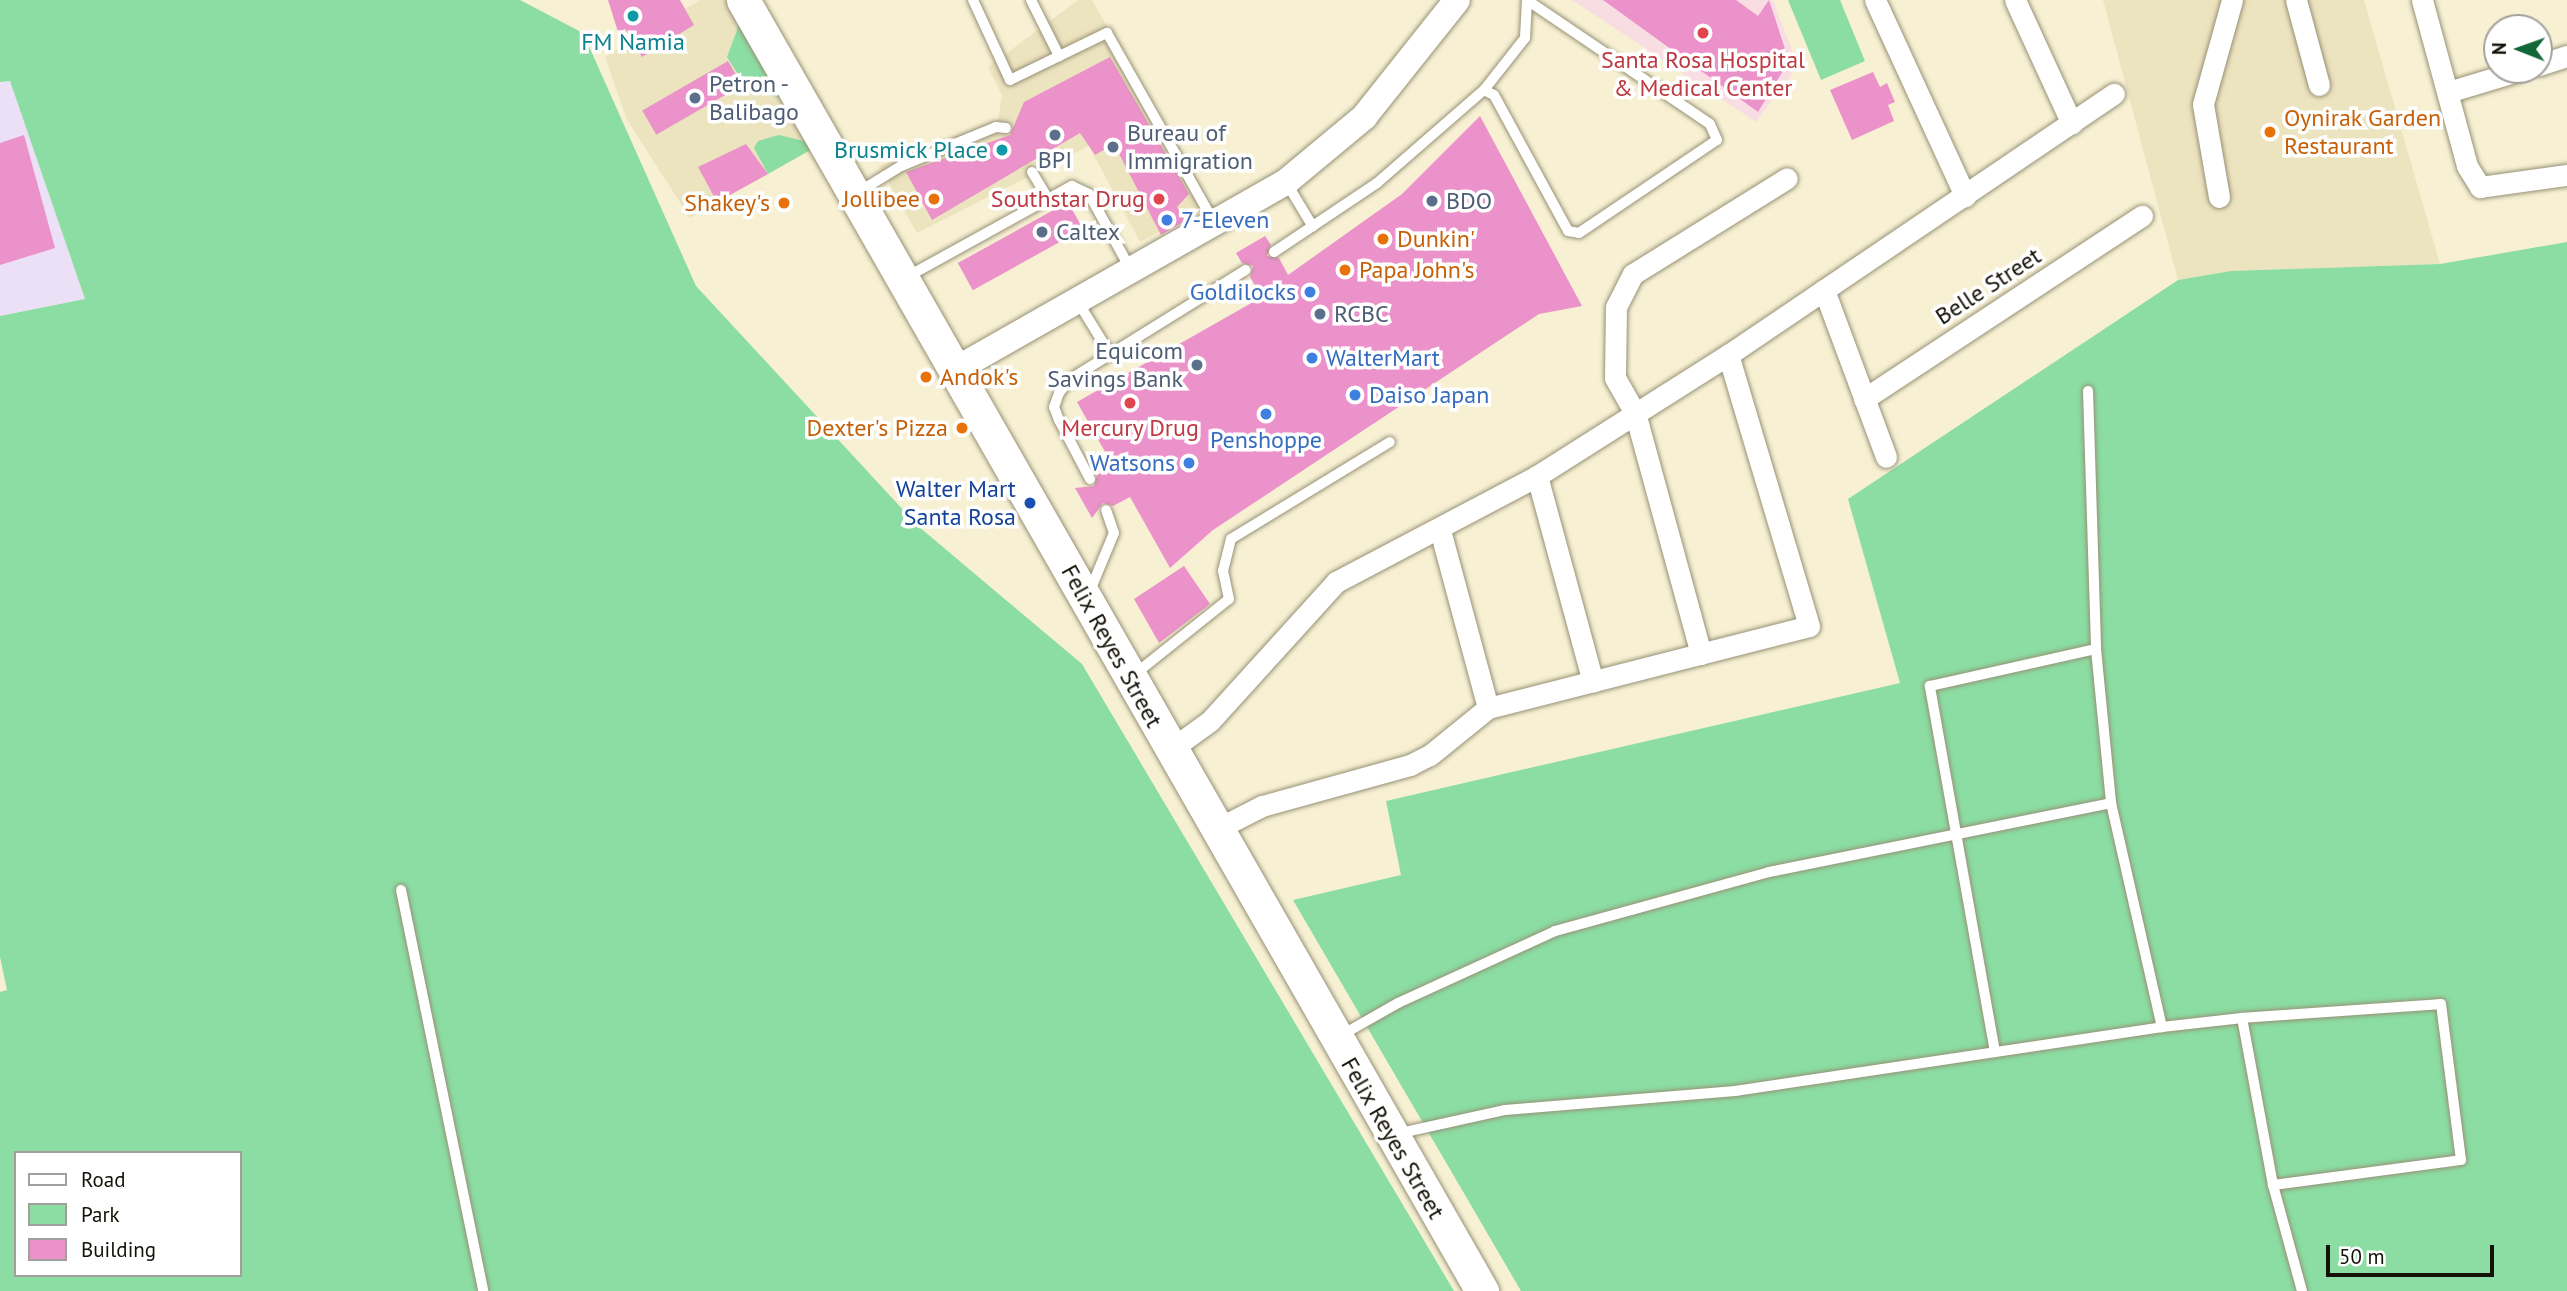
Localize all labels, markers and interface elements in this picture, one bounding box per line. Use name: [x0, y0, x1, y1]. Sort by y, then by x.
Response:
marker: FM Namia: [625, 8, 641, 24]
north arrow: [2483, 14, 2553, 84]
marker: Santa Rosa Hospital & Medical Center: [1693, 23, 1713, 43]
place label: FM Namia: [581, 28, 685, 56]
text: N: [2487, 42, 2511, 55]
place label: Santa Rosa Hospital & Medical Center: [1601, 46, 1805, 102]
place label: Petron - Balibago: [709, 70, 799, 126]
marker: Petron - Balibago: [687, 90, 703, 106]
place label: Oynirak Garden Restaurant: [2284, 104, 2442, 160]
place label: Bureau of Immigration: [1127, 119, 1253, 175]
marker: Oynirak Garden Restaurant: [2262, 124, 2278, 140]
marker: BPI: [1047, 127, 1063, 143]
place label: Brusmick Place: [833, 136, 988, 164]
marker: Bureau of Immigration: [1105, 139, 1121, 155]
marker: Brusmick Place: [994, 142, 1010, 158]
place label: BPI: [1038, 146, 1072, 174]
place label: Jollibee: [843, 185, 920, 213]
place label: Southstar Drug: [991, 185, 1145, 213]
place label: BDO: [1446, 187, 1492, 215]
place label: Shakey's: [684, 189, 770, 217]
marker: Jollibee: [926, 191, 942, 207]
marker: Southstar Drug: [1151, 191, 1167, 207]
marker: BDO: [1424, 193, 1440, 209]
marker: Shakey's: [776, 195, 792, 211]
place label: 7-Eleven: [1181, 206, 1269, 234]
marker: 7-Eleven: [1159, 212, 1175, 228]
place label: Caltex: [1056, 218, 1120, 246]
marker: Caltex: [1034, 224, 1050, 240]
place label: Dunkin': [1397, 225, 1475, 253]
marker: Dunkin': [1375, 231, 1391, 247]
street label: Belle Street: [1930, 241, 2046, 331]
place label: Papa John's: [1359, 256, 1475, 284]
marker: Papa John's: [1337, 262, 1353, 278]
place label: Goldilocks: [1190, 278, 1296, 306]
marker: Goldilocks: [1302, 284, 1318, 300]
place label: RCBC: [1334, 300, 1389, 328]
marker: RCBC: [1312, 306, 1328, 322]
place label: Equicom Savings Bank: [1047, 337, 1183, 393]
place label: WalterMart: [1326, 344, 1440, 372]
marker: WalterMart: [1304, 350, 1320, 366]
marker: Equicom Savings Bank: [1189, 357, 1205, 373]
place label: Andok's: [940, 363, 1018, 391]
marker: Andok's: [918, 369, 934, 385]
place label: Daiso Japan: [1369, 381, 1489, 409]
marker: Daiso Japan: [1347, 387, 1363, 403]
marker: Mercury Drug: [1122, 395, 1138, 411]
marker: Penshoppe: [1258, 406, 1274, 422]
place label: Dexter's Pizza: [807, 414, 948, 442]
place label: Mercury Drug: [1061, 414, 1199, 442]
marker: Dexter's Pizza: [954, 420, 970, 436]
place label: Penshoppe: [1210, 426, 1322, 454]
place label: Watsons: [1090, 449, 1175, 477]
marker: Watsons: [1181, 455, 1197, 471]
place label: Walter Mart Santa Rosa: [896, 475, 1016, 531]
marker: Walter Mart Santa Rosa: [1022, 495, 1038, 511]
street label: Felix Reyes Street: [1055, 559, 1169, 733]
street label: Felix Reyes Street: [1335, 1052, 1451, 1224]
legend: [14, 1151, 242, 1277]
text: Road: [81, 1166, 125, 1193]
text: Park: [81, 1201, 120, 1228]
scale bar: [2329, 1232, 2497, 1276]
text: Building: [81, 1236, 156, 1263]
text: 50 m: [2339, 1243, 2385, 1270]

